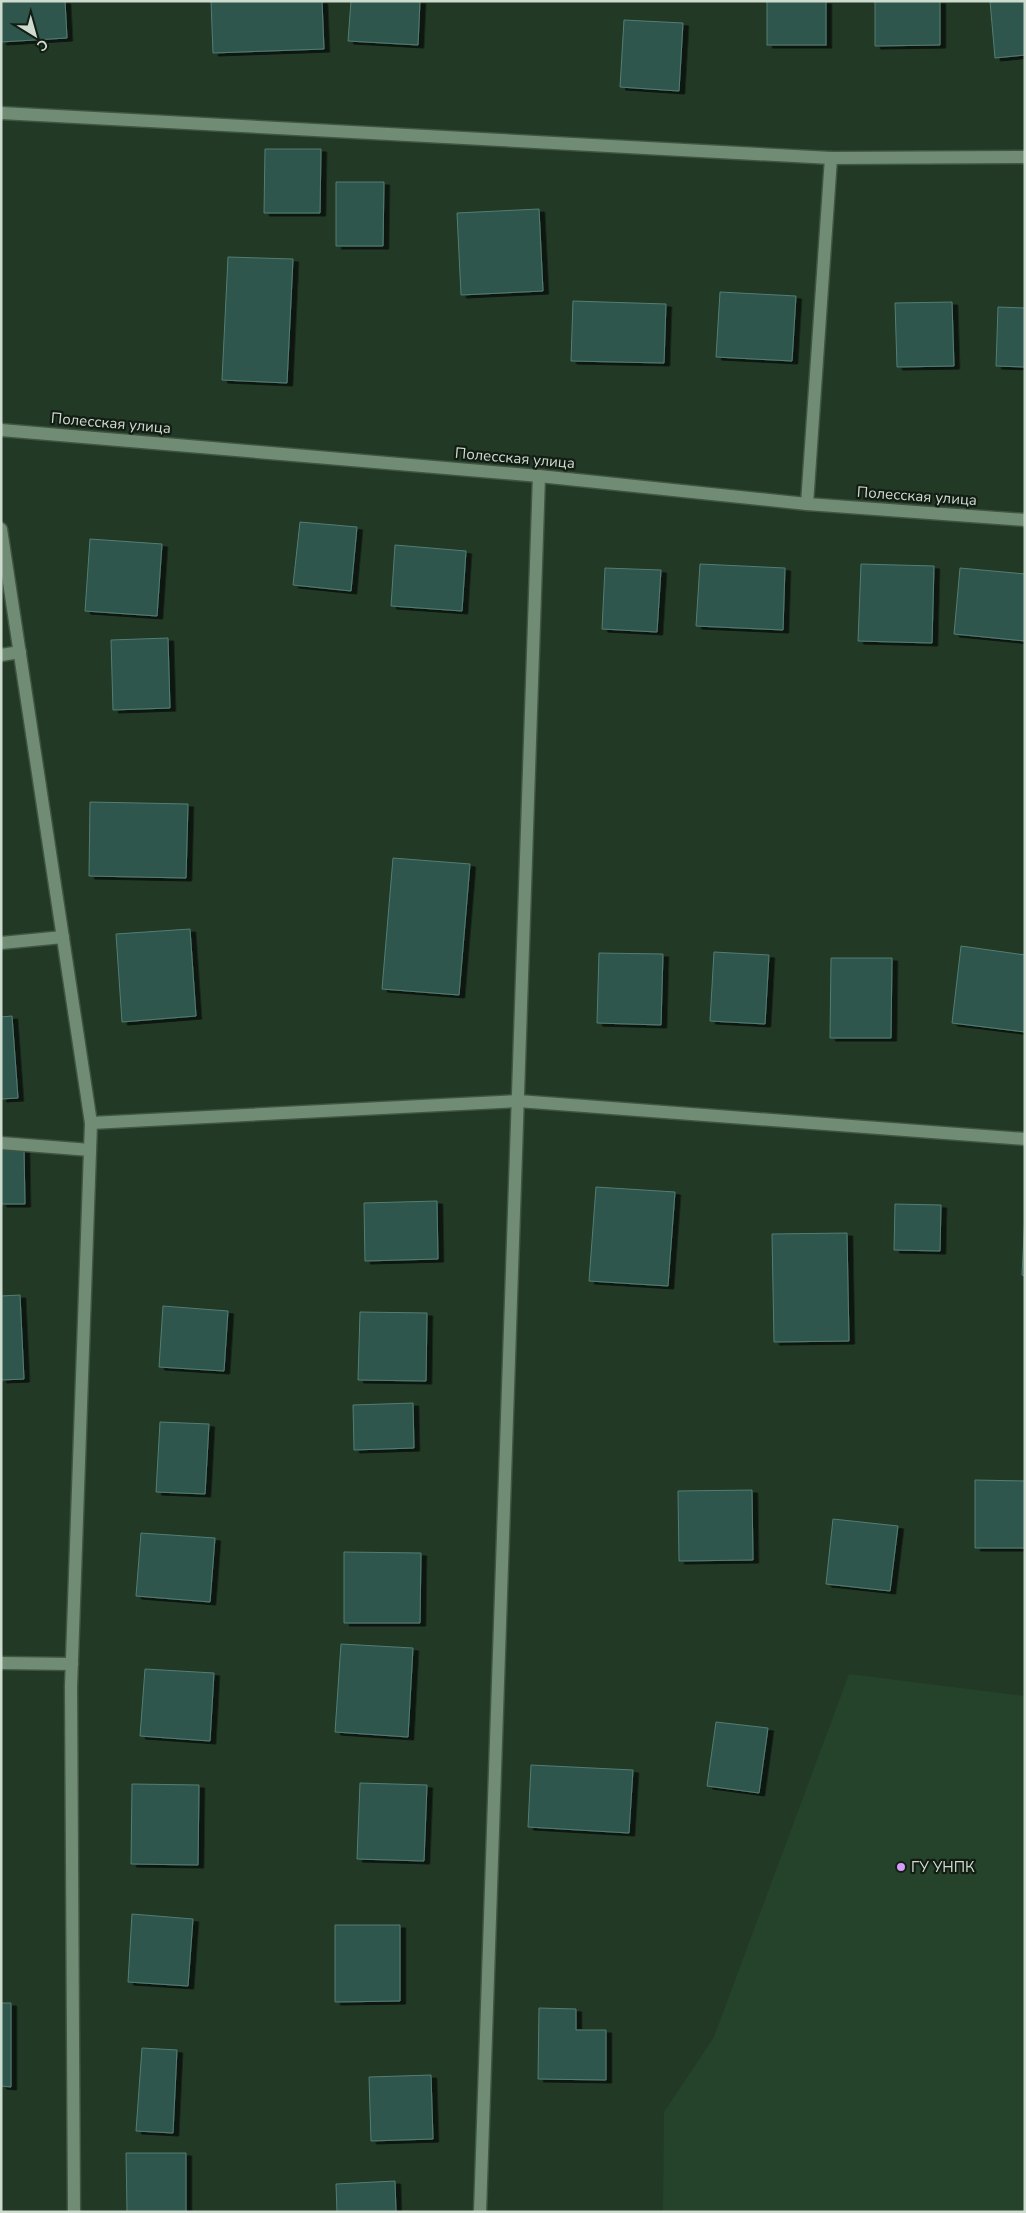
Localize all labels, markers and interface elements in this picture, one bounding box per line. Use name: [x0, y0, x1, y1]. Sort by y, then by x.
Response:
north arrow: [10, 10, 60, 60]
text: С: [33, 35, 52, 56]
street label: Полесская улица: [50, 408, 172, 438]
street label: Полесская улица: [454, 443, 576, 473]
street label: Полесская улица: [856, 482, 978, 510]
place label: ГУ УНПК: [911, 1857, 975, 1877]
marker: ГУ УНПК: [895, 1861, 907, 1873]

